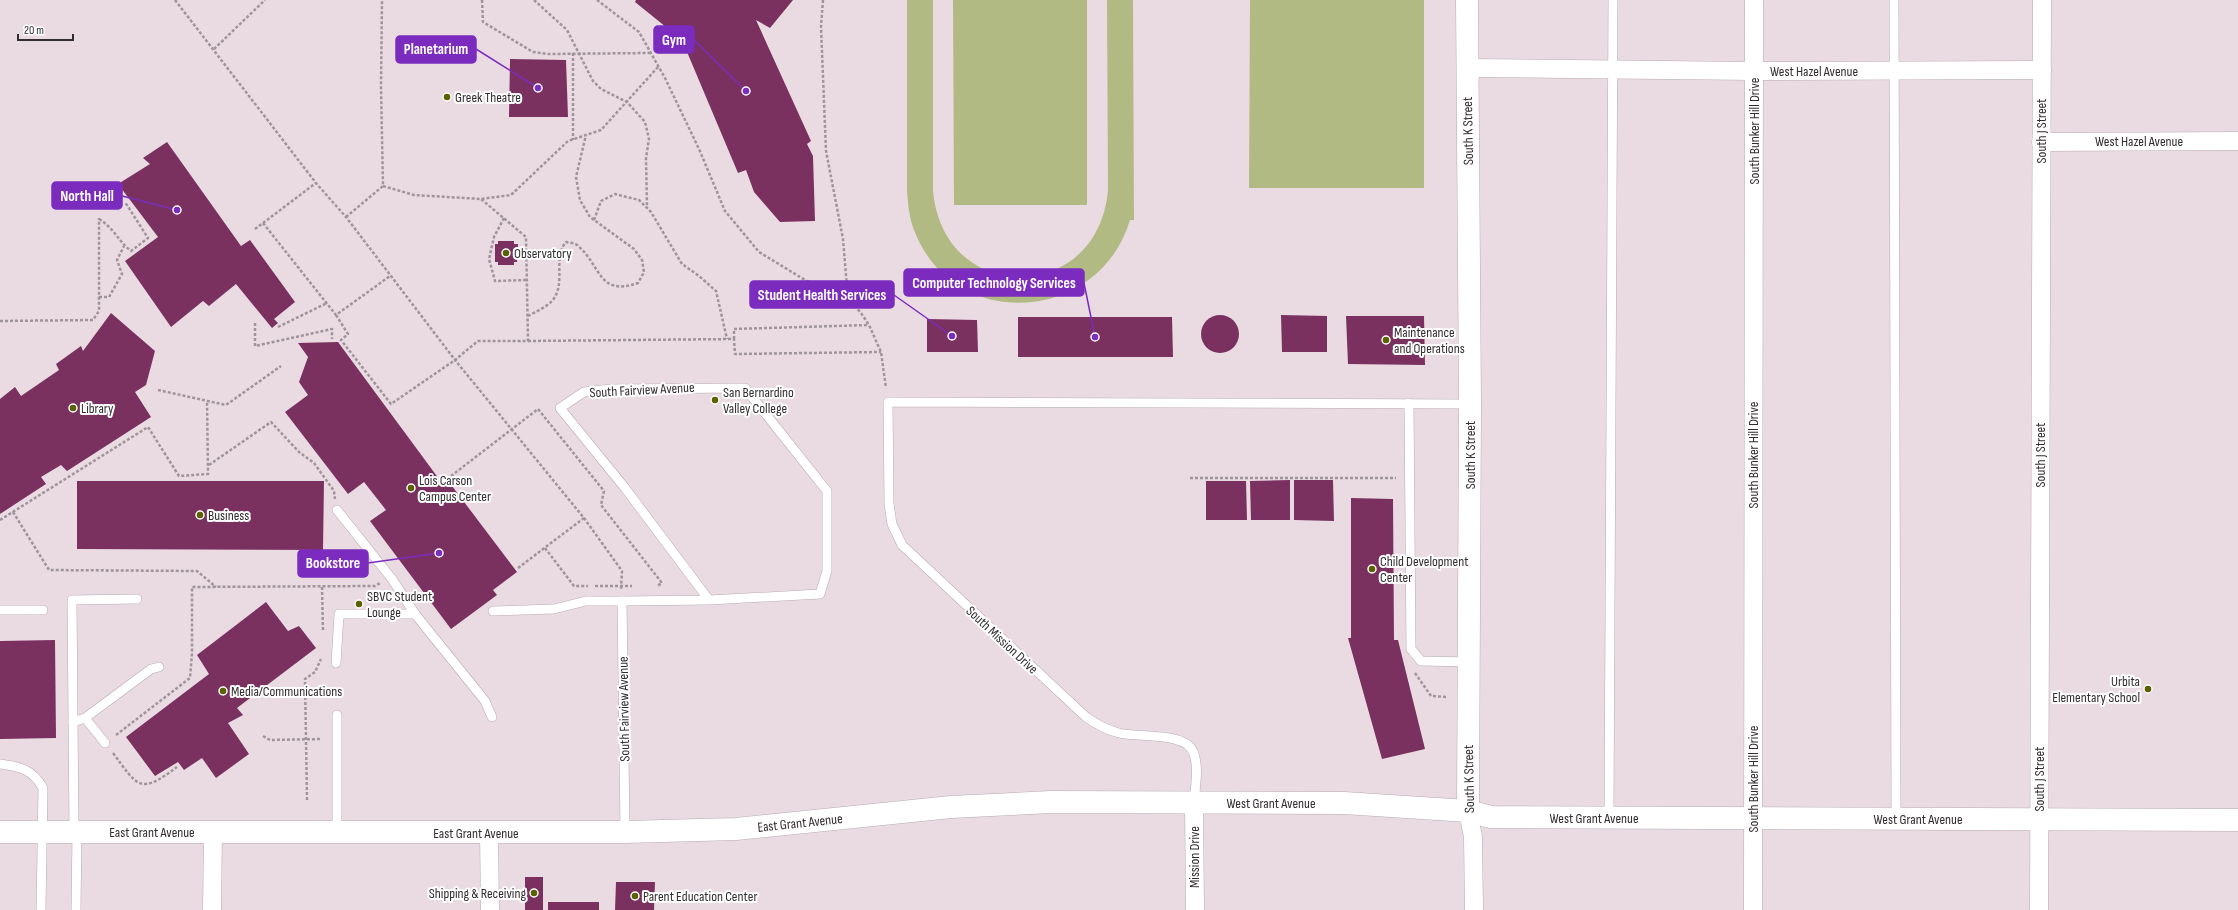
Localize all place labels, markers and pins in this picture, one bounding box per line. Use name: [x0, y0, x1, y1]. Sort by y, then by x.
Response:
callout: Gym: [654, 26, 694, 53]
callout: Planetarium: [396, 36, 476, 63]
place label: Greek Theatre: [455, 89, 521, 106]
marker: Greek Theatre: [442, 92, 452, 102]
callout: North Hall: [52, 182, 122, 209]
place label: Observatory: [514, 245, 572, 262]
marker: Observatory: [501, 248, 511, 258]
callout: Computer Technology Services: [904, 269, 1084, 296]
callout: Student Health Services: [750, 281, 894, 308]
place label: Maintenance and Operations: [1394, 324, 1465, 357]
marker: Maintenance and Operations: [1381, 335, 1391, 345]
place label: San Bernardino Valley College: [723, 384, 794, 417]
marker: San Bernardino Valley College: [710, 395, 720, 405]
place label: Library: [81, 400, 114, 417]
marker: Library: [68, 403, 78, 413]
place label: Lois Carson Campus Center: [419, 472, 491, 505]
marker: Lois Carson Campus Center: [406, 483, 416, 493]
place label: Business: [208, 507, 249, 524]
marker: Business: [195, 510, 205, 520]
callout: Bookstore: [298, 550, 368, 577]
place label: Child Development Center: [1380, 553, 1469, 586]
marker: Child Development Center: [1367, 564, 1377, 574]
place label: SBVC Student Lounge: [367, 588, 432, 621]
marker: SBVC Student Lounge: [354, 599, 364, 609]
place label: Urbita Elementary School: [2052, 673, 2140, 706]
place label: Media/Communications: [231, 683, 342, 700]
marker: Urbita Elementary School: [2143, 684, 2153, 694]
marker: Media/Communications: [218, 686, 228, 696]
place label: Shipping & Receiving: [429, 885, 526, 902]
marker: Shipping & Receiving: [529, 888, 539, 898]
place label: Parent Education Center: [643, 888, 757, 905]
marker: Parent Education Center: [630, 891, 640, 901]

